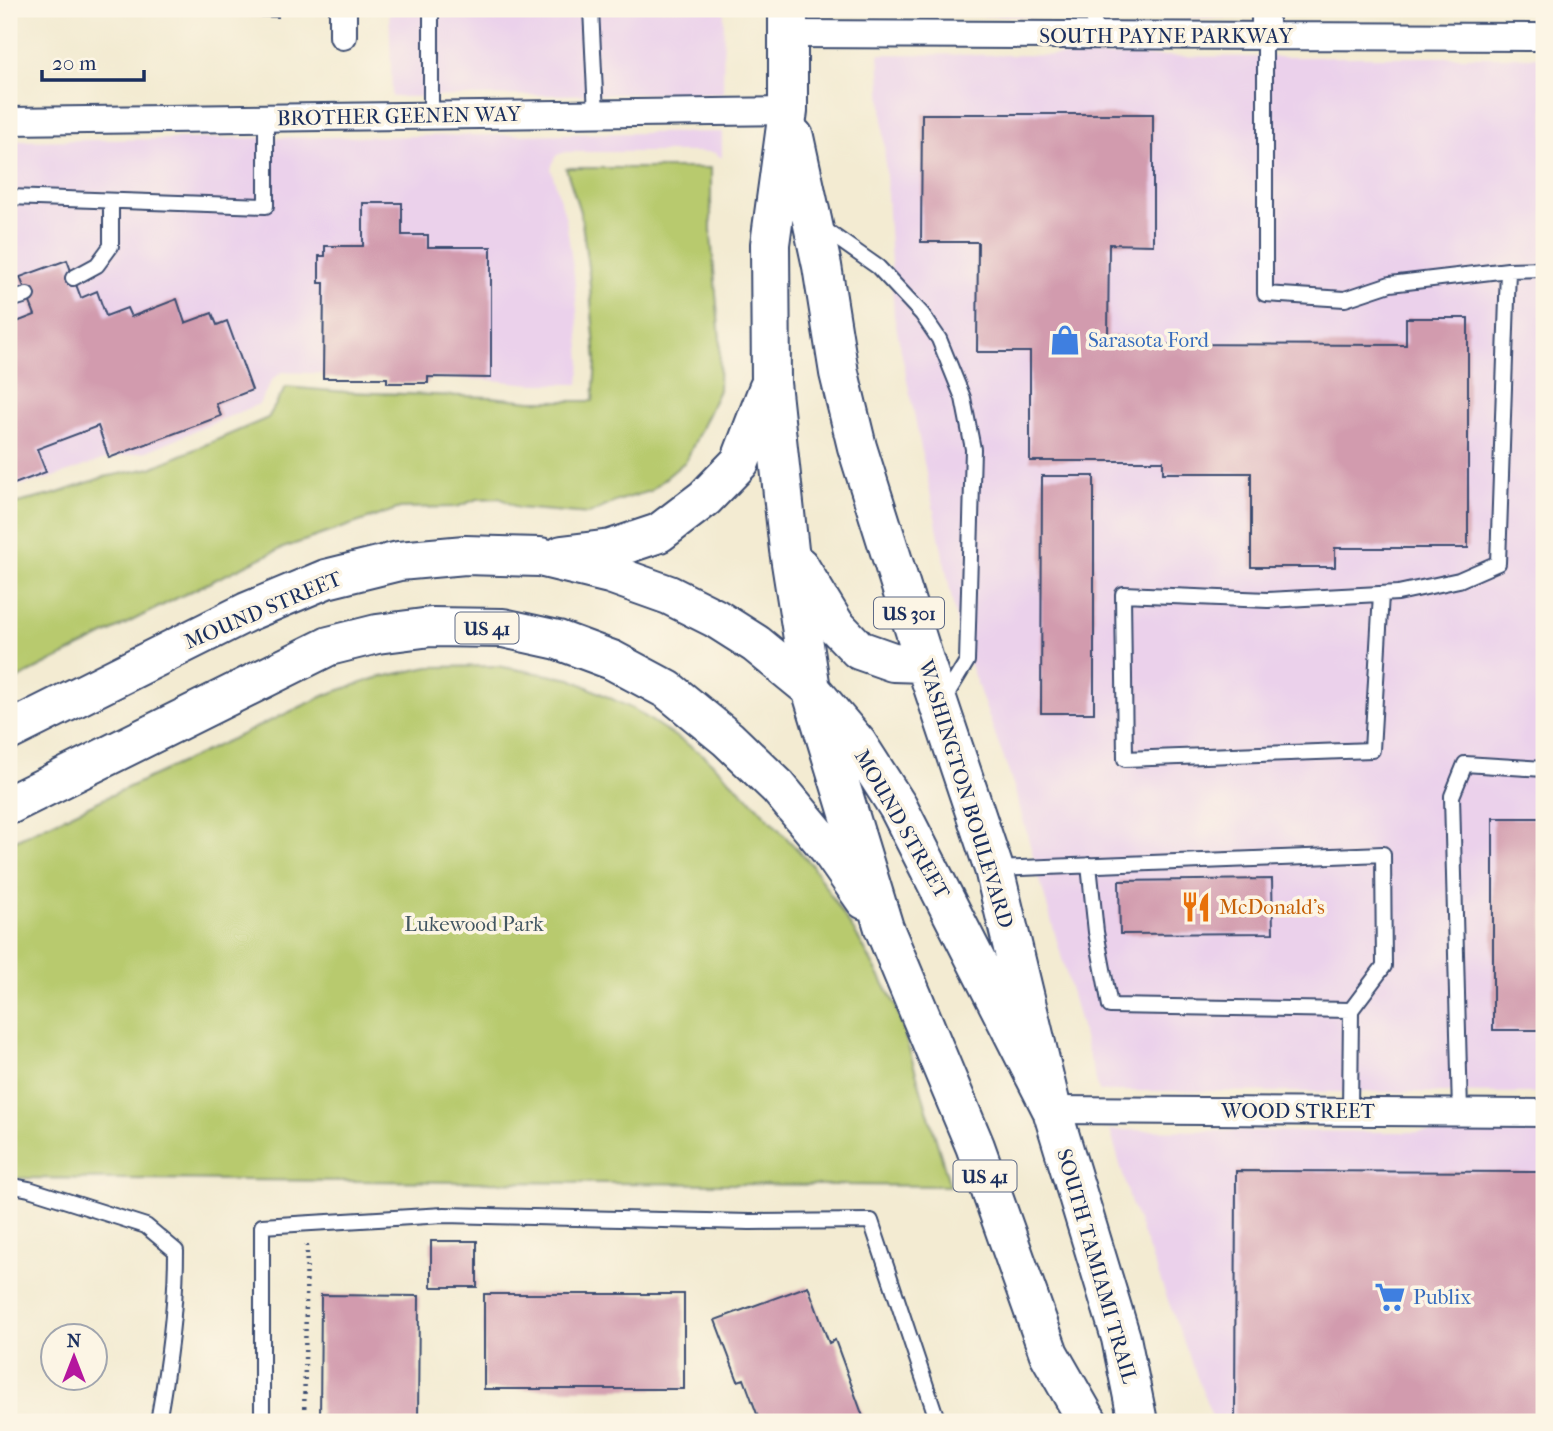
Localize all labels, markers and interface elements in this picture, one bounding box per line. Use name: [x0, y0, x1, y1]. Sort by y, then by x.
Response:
street label: SOUTH PAYNE PARKWAY: [1039, 24, 1293, 48]
scale bar: [42, 38, 144, 82]
text: 20 m: [52, 51, 97, 75]
street label: BROTHER GEENEN WAY: [277, 102, 522, 130]
shop icon: Sarasota Ford: [1048, 323, 1082, 357]
place label: Sarasota Ford: [1088, 328, 1210, 352]
street label: MOUND STREET: [181, 566, 346, 654]
road number: US 301: [874, 598, 944, 628]
road number: US 41: [456, 612, 518, 643]
street label: WASHINGTON BOULEVARD: [913, 656, 1018, 931]
street label: MOUND STREET: [850, 745, 955, 904]
restaurant icon: McDonald's: [1179, 890, 1213, 924]
place label: McDonald's: [1219, 895, 1325, 919]
park label: Lukewood Park: [404, 912, 544, 936]
street label: WOOD STREET: [1220, 1099, 1376, 1123]
street label: SOUTH TAMIAMI TRAIL: [1052, 1146, 1142, 1386]
road number: US 41: [954, 1160, 1016, 1192]
supermarket icon: Publix: [1373, 1280, 1407, 1314]
place label: Publix: [1413, 1285, 1471, 1309]
north arrow: [38, 1322, 108, 1392]
text: N: [67, 1330, 82, 1352]

